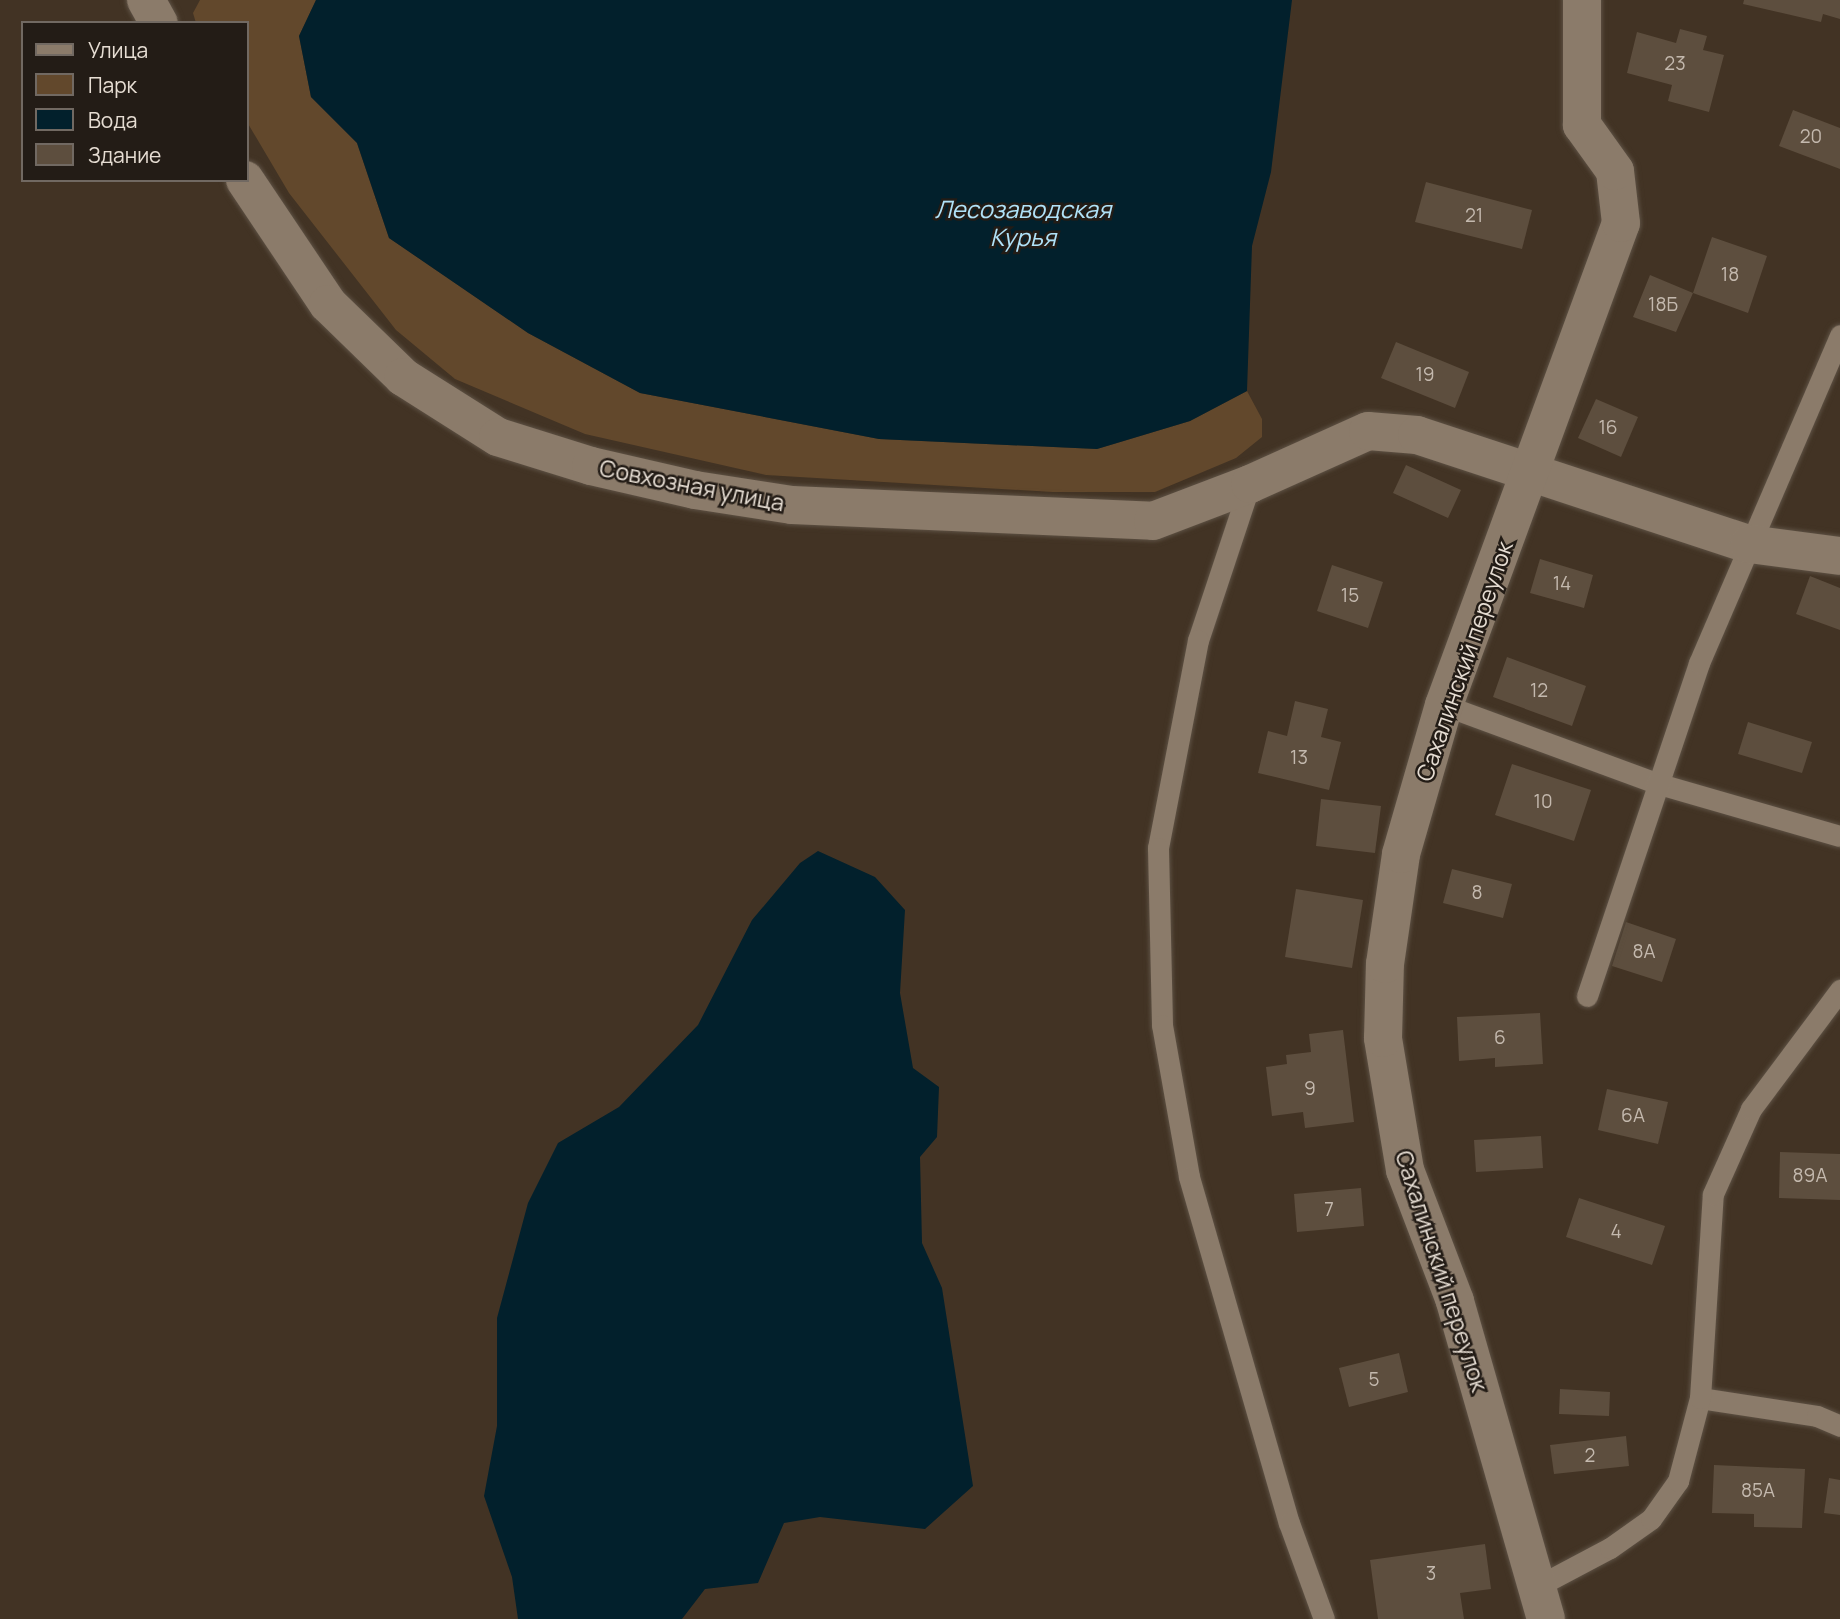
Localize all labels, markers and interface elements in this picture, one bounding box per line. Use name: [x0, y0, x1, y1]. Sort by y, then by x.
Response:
legend: [21, 21, 248, 182]
text: Улица: [88, 36, 148, 64]
house number: 23: [1664, 53, 1686, 75]
text: Парк: [88, 71, 137, 99]
text: Вода: [88, 106, 138, 134]
house number: 20: [1800, 126, 1822, 148]
text: Здание: [88, 141, 161, 169]
water label: Лесозаводская Курья: [935, 195, 1111, 251]
house number: 21: [1465, 205, 1483, 227]
house number: 18: [1721, 264, 1739, 286]
house number: 18Б: [1648, 294, 1678, 316]
house number: 19: [1415, 364, 1435, 386]
house number: 16: [1598, 417, 1618, 439]
street label: Совхозная улица: [597, 454, 787, 516]
street label: Сахалинский переулок: [1410, 537, 1518, 785]
house number: 14: [1553, 573, 1571, 595]
house number: 15: [1341, 585, 1359, 607]
house number: 12: [1530, 680, 1548, 702]
house number: 13: [1290, 747, 1308, 769]
house number: 10: [1534, 791, 1552, 813]
house number: 8: [1471, 882, 1483, 904]
house number: 8А: [1632, 941, 1656, 963]
house number: 6: [1494, 1027, 1506, 1049]
house number: 9: [1304, 1078, 1316, 1100]
house number: 6А: [1621, 1105, 1645, 1127]
street label: Сахалинский переулок: [1390, 1147, 1494, 1395]
house number: 89А: [1793, 1165, 1827, 1187]
house number: 7: [1324, 1199, 1334, 1221]
house number: 4: [1610, 1221, 1622, 1243]
house number: 5: [1369, 1369, 1379, 1391]
house number: 2: [1585, 1445, 1595, 1467]
house number: 85А: [1741, 1480, 1775, 1502]
house number: 3: [1426, 1563, 1436, 1585]

